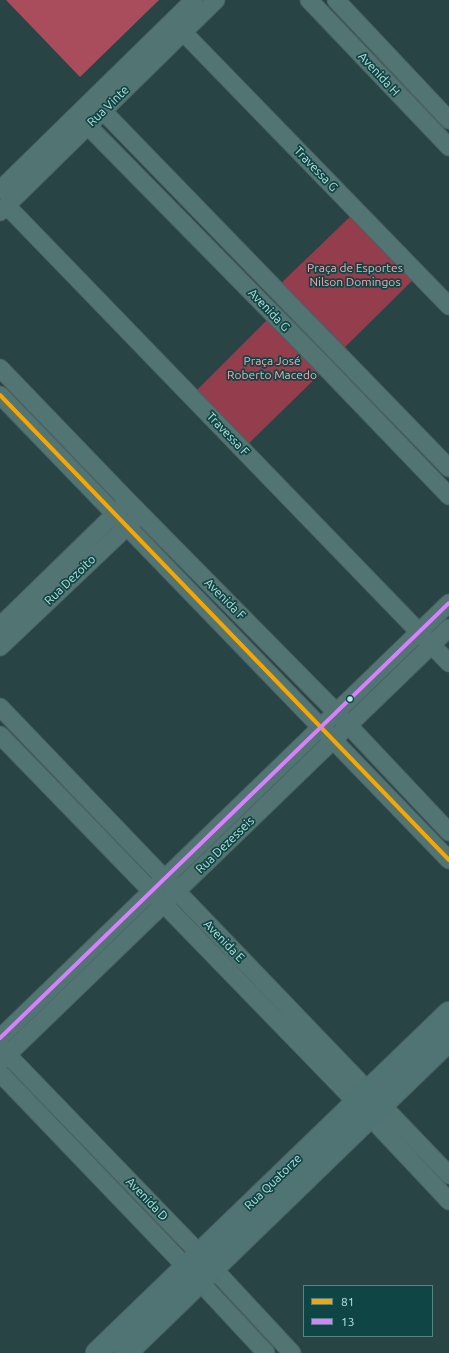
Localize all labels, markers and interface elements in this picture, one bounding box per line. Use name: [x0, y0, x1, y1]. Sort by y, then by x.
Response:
street label: Avenida H: [355, 49, 403, 99]
street label: Rua Vinte: [84, 83, 132, 129]
street label: Travessa G: [291, 144, 341, 194]
park label: Praça de Esportes Nilson Domingos: [307, 261, 403, 289]
street label: Avenida G: [245, 286, 293, 334]
park label: Praça José Roberto Macedo: [227, 354, 317, 382]
street label: Travessa F: [204, 409, 252, 459]
street label: Rua Dezoito: [41, 552, 99, 608]
street label: Avenida F: [201, 575, 249, 623]
unlabelled marker: [345, 694, 355, 704]
street label: Rua Dezesseis: [193, 814, 257, 876]
street label: Avenida E: [201, 917, 247, 965]
street label: Rua Quatorze: [241, 1151, 305, 1213]
street label: Avenida D: [123, 1174, 171, 1224]
legend: [303, 1285, 433, 1337]
text: 81: [341, 1295, 355, 1308]
text: 13: [341, 1315, 355, 1328]

